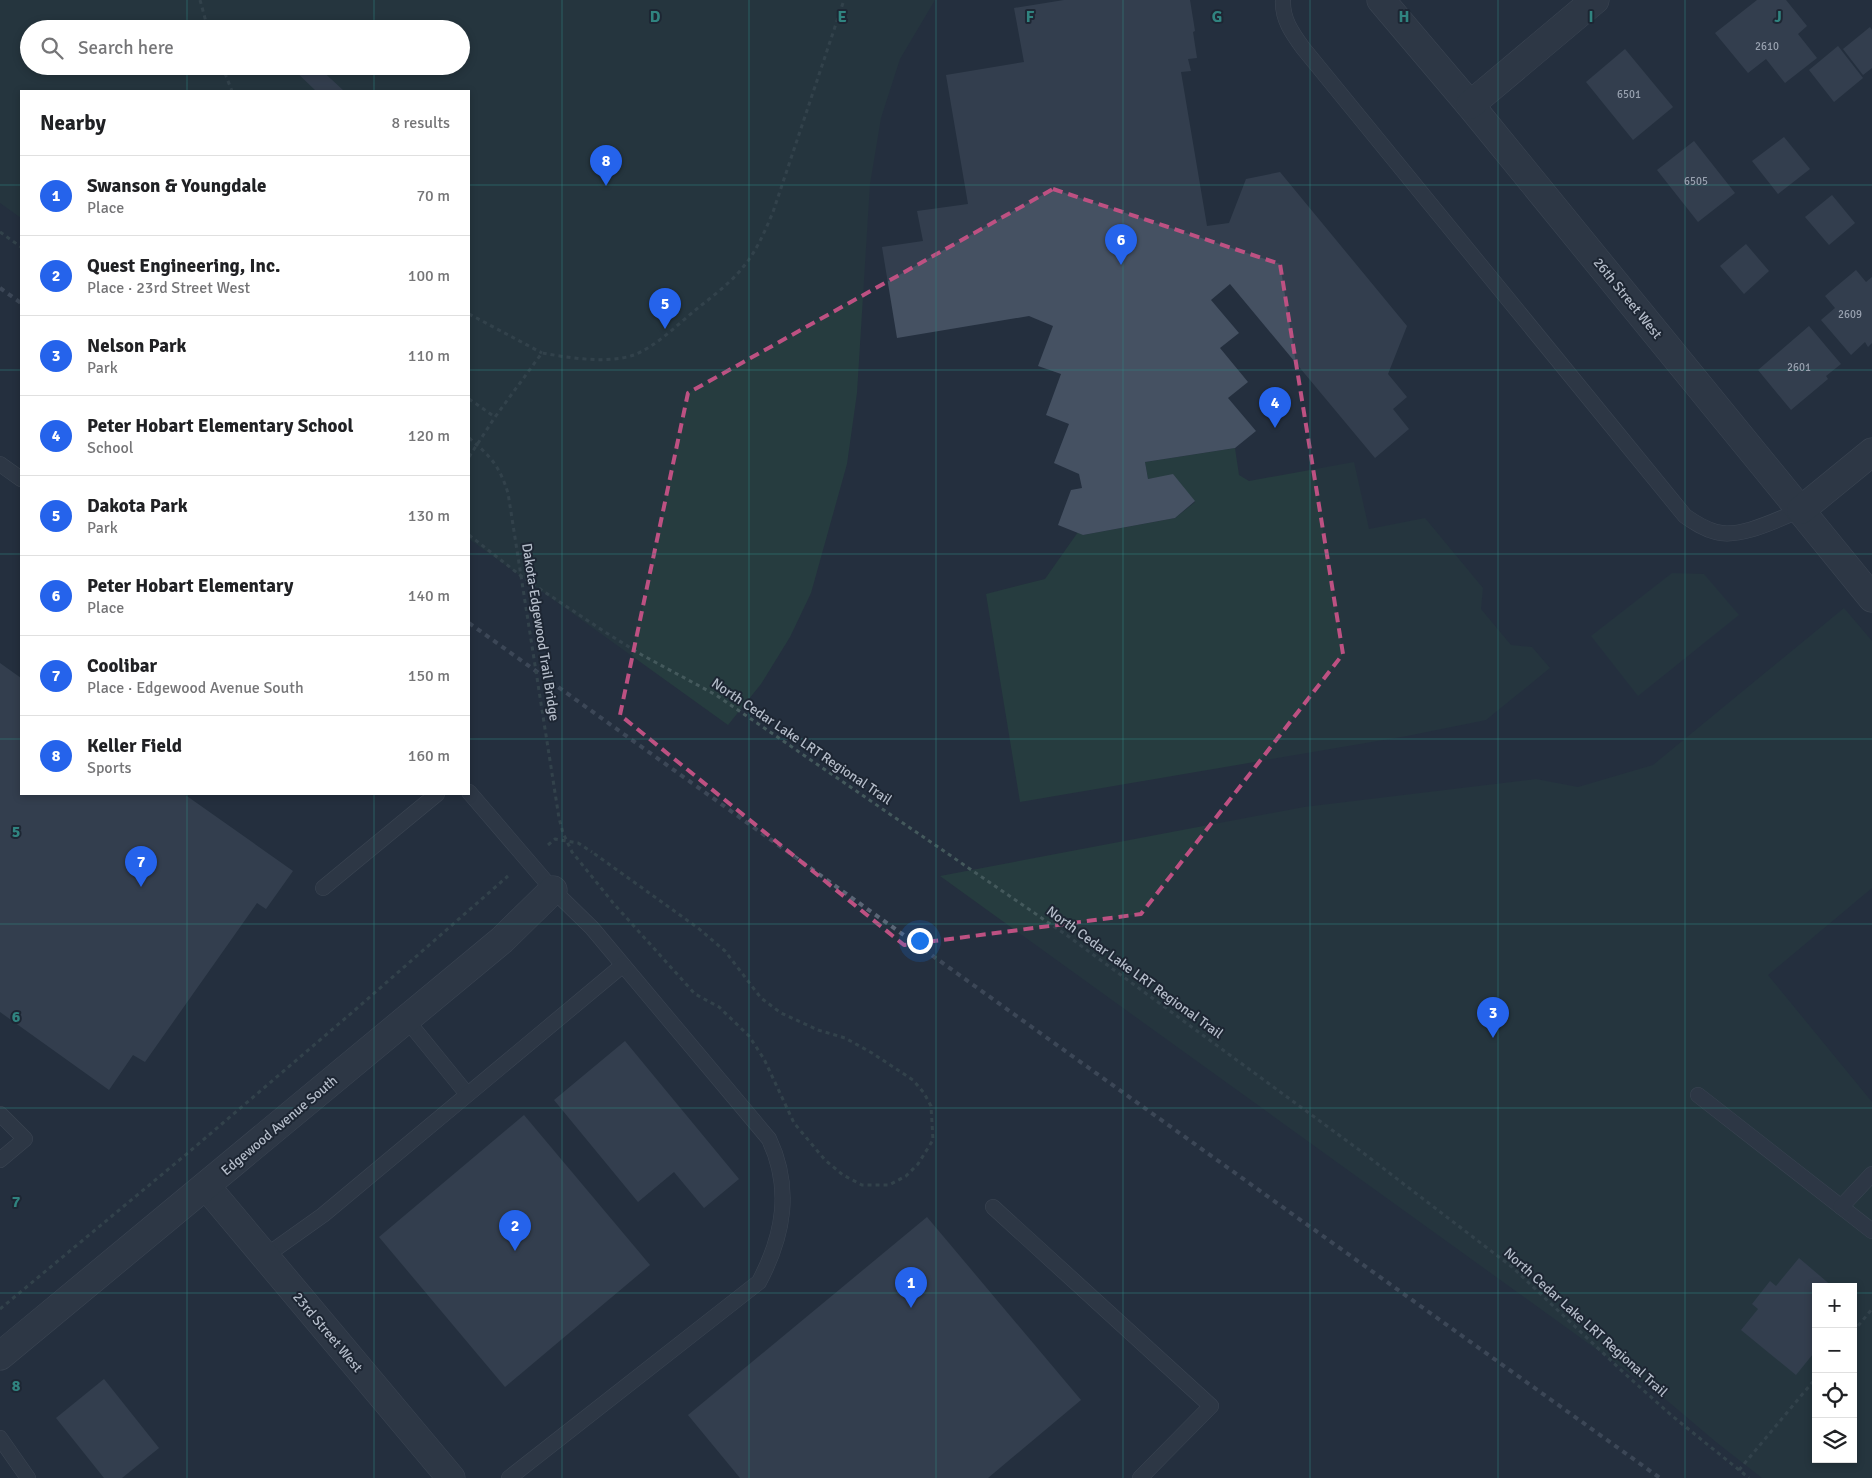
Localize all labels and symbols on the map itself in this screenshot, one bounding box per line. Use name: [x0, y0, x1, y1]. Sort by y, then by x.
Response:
text: D: [650, 7, 661, 27]
text: E: [837, 7, 847, 27]
text: F: [1026, 7, 1035, 27]
text: G: [1212, 7, 1222, 27]
text: H: [1399, 7, 1409, 27]
text: I: [1588, 7, 1594, 27]
text: J: [1774, 7, 1782, 27]
house number: 2610: [1755, 40, 1779, 53]
house number: 6501: [1617, 88, 1641, 101]
pin: 8: [590, 145, 622, 186]
house number: 6505: [1684, 175, 1708, 188]
pin: 6: [1105, 224, 1137, 265]
street label: 26th Street West: [1590, 254, 1666, 342]
pin: 5: [649, 288, 681, 329]
house number: 2609: [1838, 308, 1862, 321]
house number: 2601: [1787, 361, 1811, 374]
pin: 4: [1259, 387, 1291, 428]
street label: Dakota-Edgewood Trail Bridge: [518, 542, 563, 722]
street label: North Cedar Lake LRT Regional Trail: [708, 674, 895, 808]
text: 5: [12, 822, 20, 842]
pin: 7: [125, 846, 157, 887]
street label: North Cedar Lake LRT Regional Trail: [1043, 903, 1226, 1042]
your location: [907, 928, 933, 954]
pin: 3: [1477, 997, 1509, 1038]
text: 6: [12, 1007, 21, 1027]
street label: Edgewood Avenue South: [218, 1072, 341, 1179]
text: 7: [12, 1192, 21, 1212]
pin: 2: [499, 1210, 531, 1251]
street label: North Cedar Lake LRT Regional Trail: [1500, 1244, 1671, 1400]
pin: 1: [895, 1267, 927, 1308]
street label: 23rd Street West: [289, 1289, 366, 1376]
text: 8: [12, 1376, 21, 1396]

